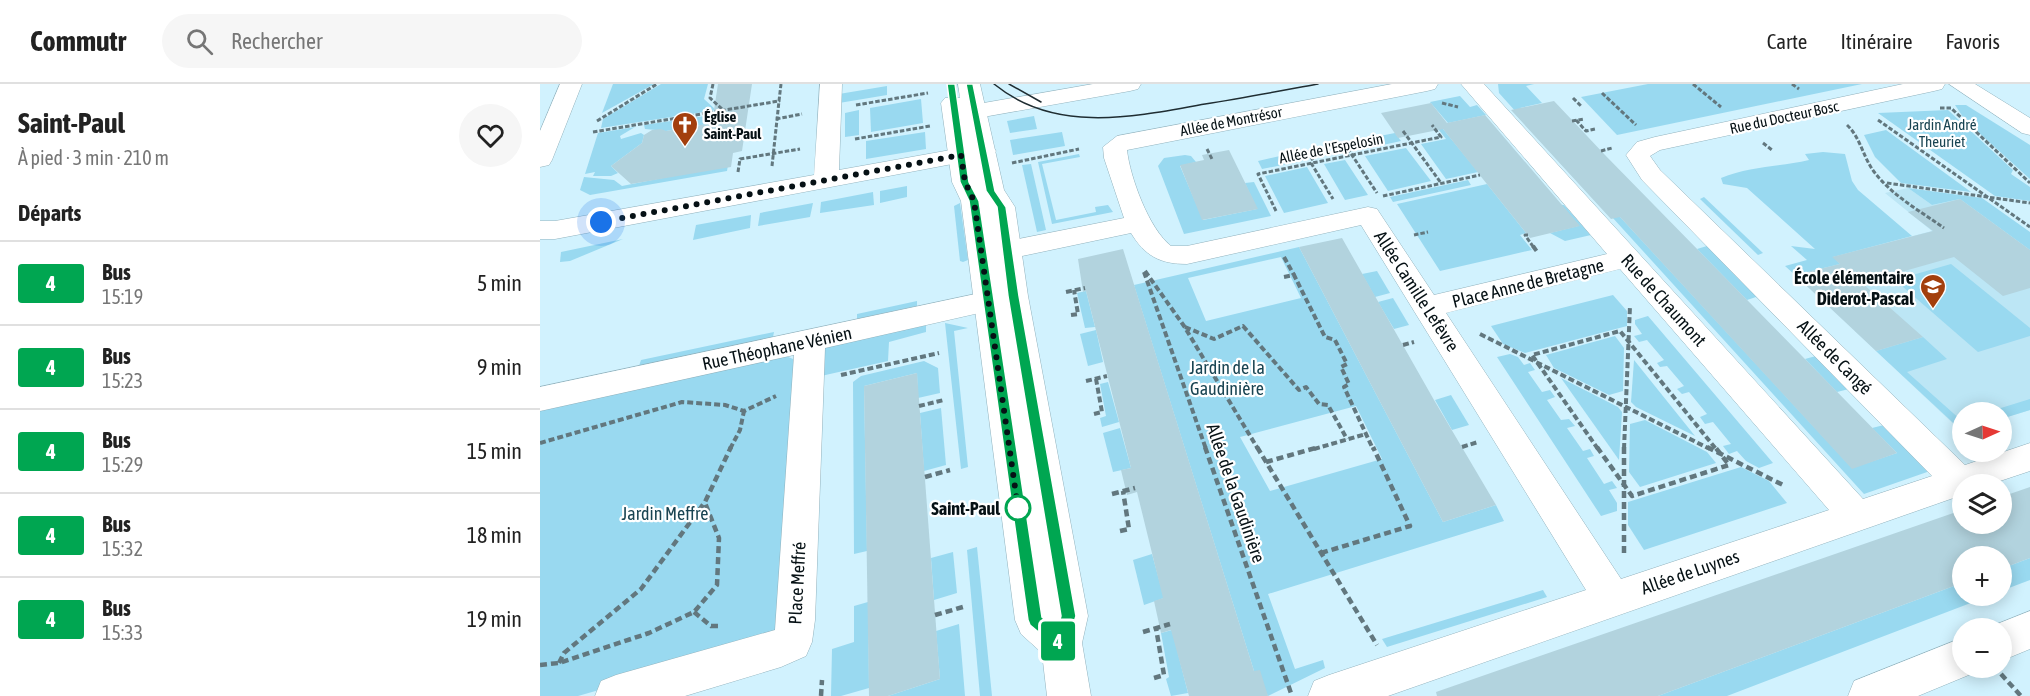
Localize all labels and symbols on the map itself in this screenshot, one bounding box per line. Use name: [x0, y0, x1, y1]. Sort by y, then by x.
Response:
street label: Rue du Docteur Bosc: [1728, 97, 1840, 137]
street label: Allée de Montrésor: [1179, 103, 1284, 139]
place label: Église Saint-Paul: [704, 108, 762, 142]
church icon: Église Saint-Paul: [670, 110, 700, 148]
park label: Jardin André Theuriet: [1907, 116, 1977, 150]
street label: Allée de l'Espelosin: [1278, 130, 1384, 166]
your location: [586, 207, 616, 237]
street label: Allée Camille Lefèvre: [1370, 227, 1464, 355]
street label: Rue de Chaumont: [1617, 250, 1711, 350]
street label: Place Anne de Bretagne: [1450, 254, 1606, 312]
place label: École élémentaire Diderot-Pascal: [1794, 267, 1914, 309]
school or university icon: École élémentaire Diderot-Pascal: [1918, 272, 1948, 310]
street label: Allée de Cangé: [1793, 315, 1877, 399]
street label: Rue Théophane Vénien: [700, 322, 854, 374]
park label: Jardin de la Gaudinière: [1189, 357, 1265, 399]
north arrow: [1952, 402, 2012, 462]
street label: Allée de la Gaudinière: [1202, 421, 1270, 565]
marker: Saint-Paul: [1005, 495, 1031, 521]
place label: Saint-Paul: [931, 498, 1000, 519]
park label: Jardin Meffre: [622, 503, 708, 524]
street label: Place Meffré: [784, 541, 810, 625]
street label: Allée de Luynes: [1638, 545, 1742, 599]
line badge: 4: [1038, 622, 1078, 660]

